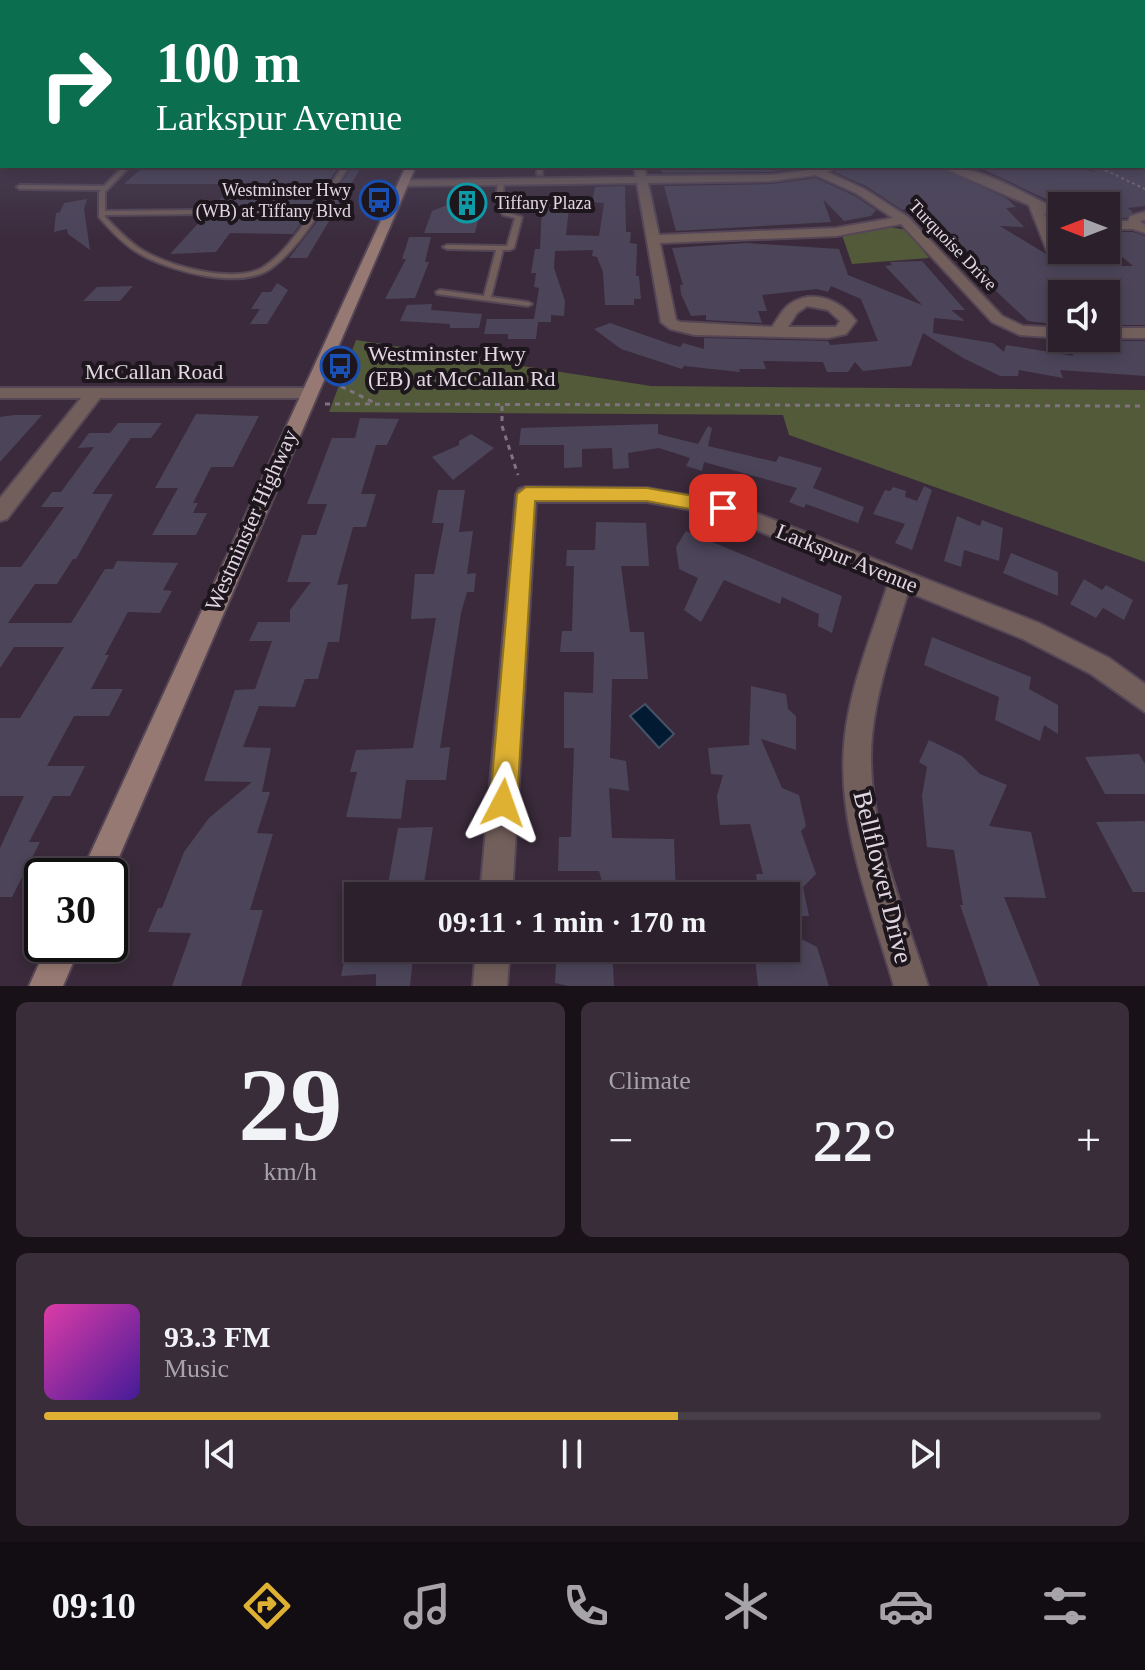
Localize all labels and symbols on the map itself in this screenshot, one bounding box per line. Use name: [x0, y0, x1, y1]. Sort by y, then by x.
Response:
bus stop icon: Westminster Hwy (WB) at Tiffany Blvd: [358, 179, 400, 221]
place label: Westminster Hwy (WB) at Tiffany Blvd: [196, 180, 351, 222]
building icon: Tiffany Plaza: [446, 182, 488, 224]
north arrow: [1048, 192, 1120, 264]
place label: Tiffany Plaza: [495, 193, 592, 213]
street label: Turquoise Drive: [905, 196, 1001, 294]
place label: Westminster Hwy (EB) at McCallan Rd: [368, 341, 556, 391]
bus stop icon: Westminster Hwy (EB) at McCallan Rd: [319, 345, 361, 387]
street label: McCallan Road: [85, 359, 223, 384]
street label: Westminster Highway: [200, 426, 302, 614]
pin: [689, 474, 757, 542]
street label: Larkspur Avenue: [773, 518, 921, 598]
position arrow: [461, 761, 545, 845]
street label: Bellflower Drive: [848, 788, 918, 966]
speed limit sign: 30: [24, 858, 128, 962]

